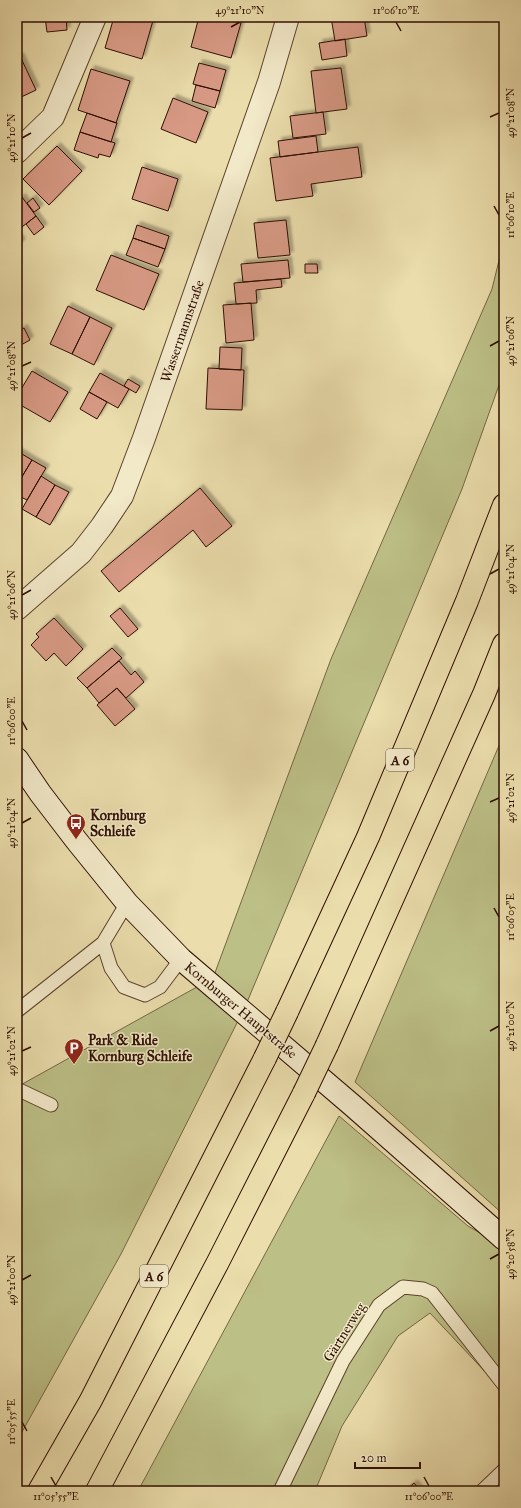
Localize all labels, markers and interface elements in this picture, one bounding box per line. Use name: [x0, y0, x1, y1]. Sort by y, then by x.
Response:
text: 49°21'10"N: [216, 5, 265, 17]
text: 11°06'10"E: [373, 5, 419, 17]
text: 49°21'08"N: [505, 87, 517, 138]
text: 49°21'10"N: [6, 113, 18, 162]
text: 11°06'10"E: [505, 192, 517, 238]
street label: Wassermannstraße: [157, 278, 208, 385]
text: 49°21'06"N: [505, 315, 517, 366]
text: 49°21'08"N: [6, 340, 18, 391]
text: 49°21'04"N: [505, 543, 517, 594]
text: 49°21'06"N: [6, 569, 18, 620]
text: 11°06'00"E: [6, 697, 18, 745]
road number: A 6: [386, 749, 414, 771]
text: 49°21'02"N: [505, 773, 517, 823]
text: 49°21'04"N: [6, 797, 18, 848]
place label: Kornburg Schleife: [90, 807, 146, 840]
bus stop icon: Kornburg Schleife: [65, 812, 87, 840]
text: 11°06'05"E: [505, 893, 517, 941]
street label: Kornburger Hauptstraße: [181, 958, 300, 1062]
text: 49°21'00"N: [505, 1000, 517, 1051]
text: 49°21'02"N: [6, 1026, 18, 1076]
place label: Park & Ride Kornburg Schleife: [88, 1032, 192, 1066]
parking icon: Park & Ride Kornburg Schleife: [63, 1037, 85, 1065]
text: 49°20'58"N: [505, 1228, 517, 1279]
text: 49°21'00"N: [6, 1254, 18, 1305]
road number: A 6: [140, 1265, 168, 1287]
street label: Gärtnerweg: [320, 1299, 370, 1365]
text: 11°05'55"E: [6, 1399, 18, 1445]
scale bar: [355, 1444, 420, 1470]
text: 20 m: [361, 1451, 387, 1465]
text: 11°05'55"E: [33, 1491, 79, 1503]
text: 11°06'00"E: [405, 1491, 453, 1503]

